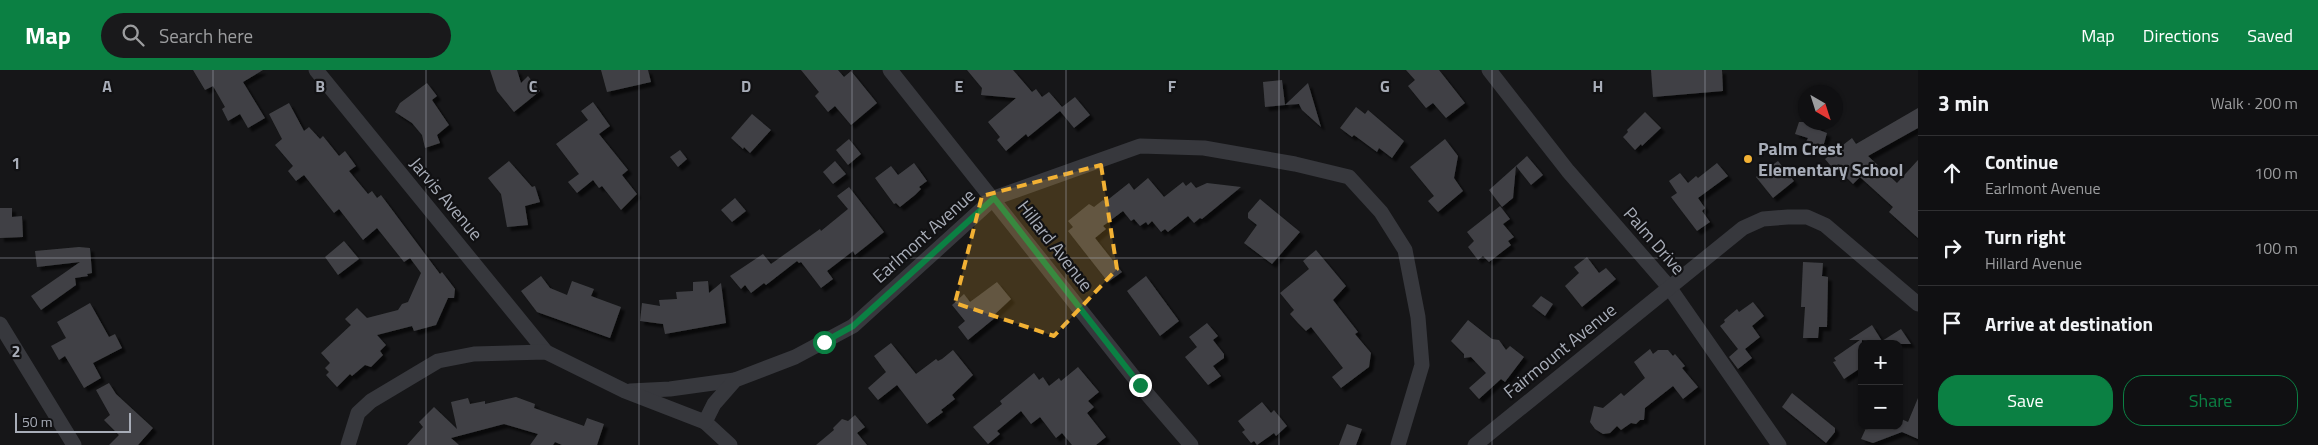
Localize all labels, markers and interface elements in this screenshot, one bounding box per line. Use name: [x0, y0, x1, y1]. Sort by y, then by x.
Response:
search box: [101, 13, 451, 58]
text: Map: [25, 17, 71, 53]
icon: search: [119, 21, 147, 49]
text: Search here: [159, 21, 253, 50]
text: Map: [2081, 22, 2115, 49]
text: Directions: [2143, 22, 2219, 49]
text: Saved: [2247, 22, 2293, 49]
text: A: [102, 74, 112, 98]
text: B: [315, 74, 325, 98]
text: C: [529, 74, 538, 98]
text: D: [741, 74, 751, 98]
text: E: [955, 74, 964, 98]
text: F: [1168, 74, 1177, 98]
text: G: [1380, 74, 1390, 98]
text: H: [1593, 74, 1603, 98]
north arrow: [1798, 85, 1843, 130]
text: 3 min: [1938, 87, 1989, 119]
text: Walk · 200 m: [2210, 91, 2298, 115]
place label: Palm Crest Elementary School: [1758, 135, 1903, 183]
text: Continue: [1985, 147, 2058, 176]
text: 1: [12, 151, 20, 175]
street label: Jarvis Avenue: [403, 151, 489, 246]
marker: Palm Crest Elementary School: [1742, 153, 1754, 165]
icon: ahead: [1938, 159, 1966, 187]
text: 100 m: [2254, 161, 2298, 185]
text: Earlmont Avenue: [1985, 176, 2101, 200]
street label: Earlmont Avenue: [866, 182, 981, 289]
street label: Hillard Avenue: [1011, 194, 1100, 297]
street label: Palm Drive: [1617, 201, 1692, 281]
text: Turn right: [1985, 222, 2066, 251]
icon: right: [1938, 234, 1966, 262]
text: 100 m: [2254, 236, 2298, 260]
text: Hillard Avenue: [1985, 251, 2082, 275]
street label: Fairmount Avenue: [1497, 297, 1622, 405]
icon: arrive: [1938, 309, 1966, 337]
text: Arrive at destination: [1985, 309, 2153, 338]
route start: [813, 331, 836, 354]
text: 2: [12, 339, 20, 363]
map controls: [1858, 340, 1903, 430]
button: +: [1858, 340, 1903, 385]
route end: [1129, 374, 1152, 397]
button: Save: [1938, 375, 2113, 426]
button: Share: [2123, 375, 2298, 426]
button: −: [1858, 385, 1903, 430]
scale bar: [15, 410, 131, 433]
text: 50 m: [22, 411, 52, 432]

